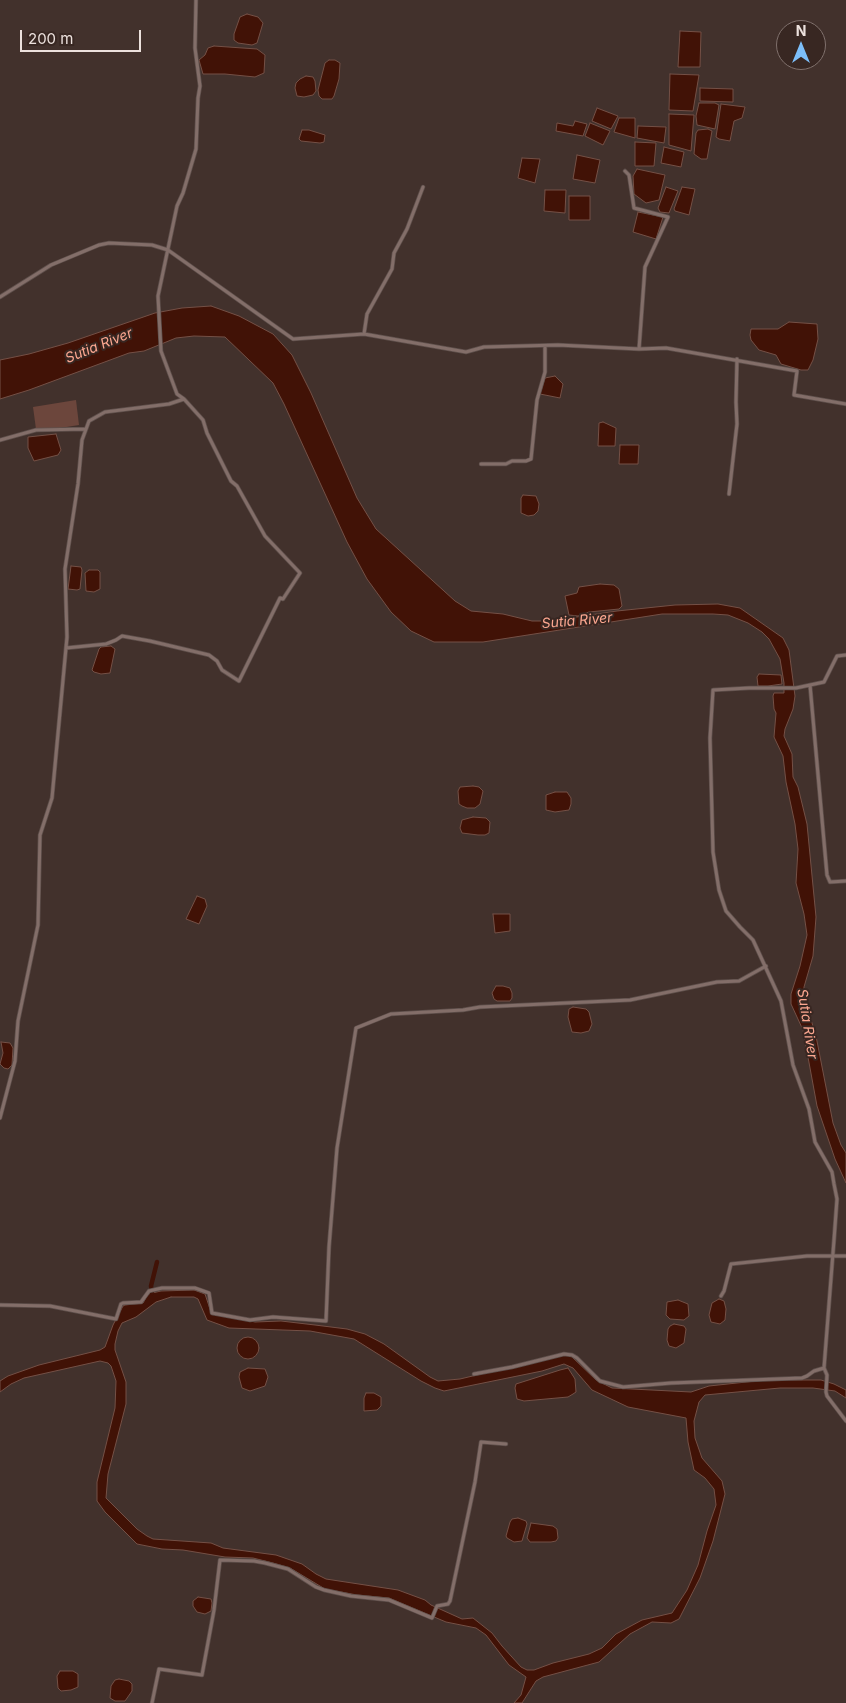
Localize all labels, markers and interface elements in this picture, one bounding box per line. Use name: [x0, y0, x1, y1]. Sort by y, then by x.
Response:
scale bar: [22, 20, 144, 52]
north arrow: [776, 20, 826, 70]
text: N: [796, 22, 806, 39]
text: 200 m: [28, 29, 73, 48]
water label: Sutia River: [63, 325, 135, 367]
water label: Sutia River: [541, 610, 613, 632]
water label: Sutia River: [793, 988, 821, 1060]

